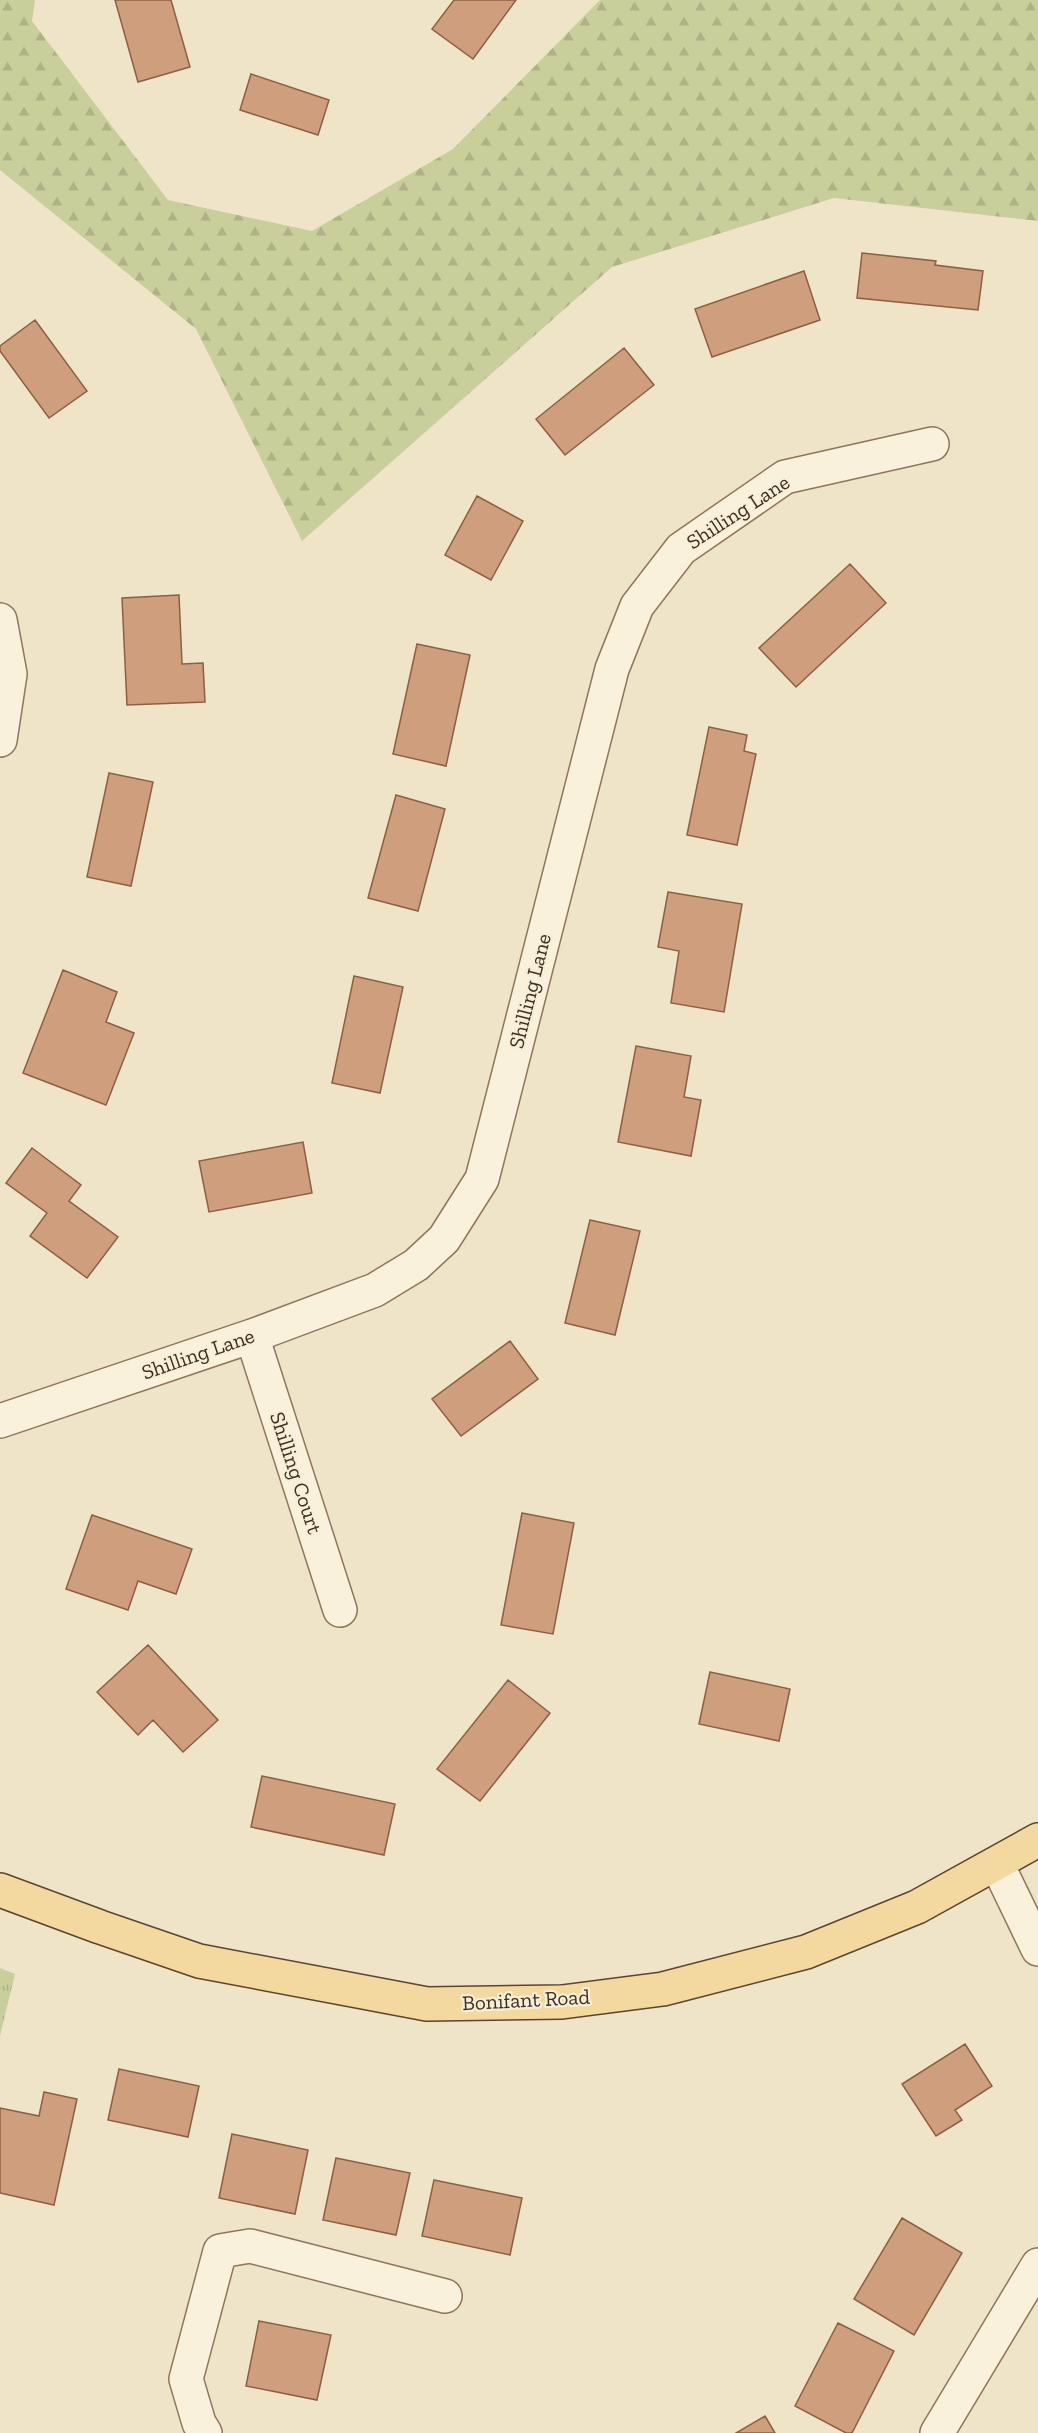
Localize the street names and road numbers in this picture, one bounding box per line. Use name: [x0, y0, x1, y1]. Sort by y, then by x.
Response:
street label: Shilling Lane: [682, 469, 794, 554]
street label: Shilling Lane: [503, 931, 556, 1051]
street label: Shilling Lane: [138, 1323, 258, 1385]
street label: Shilling Court: [265, 1409, 328, 1537]
street label: Bonifant Road: [461, 1984, 591, 2015]

